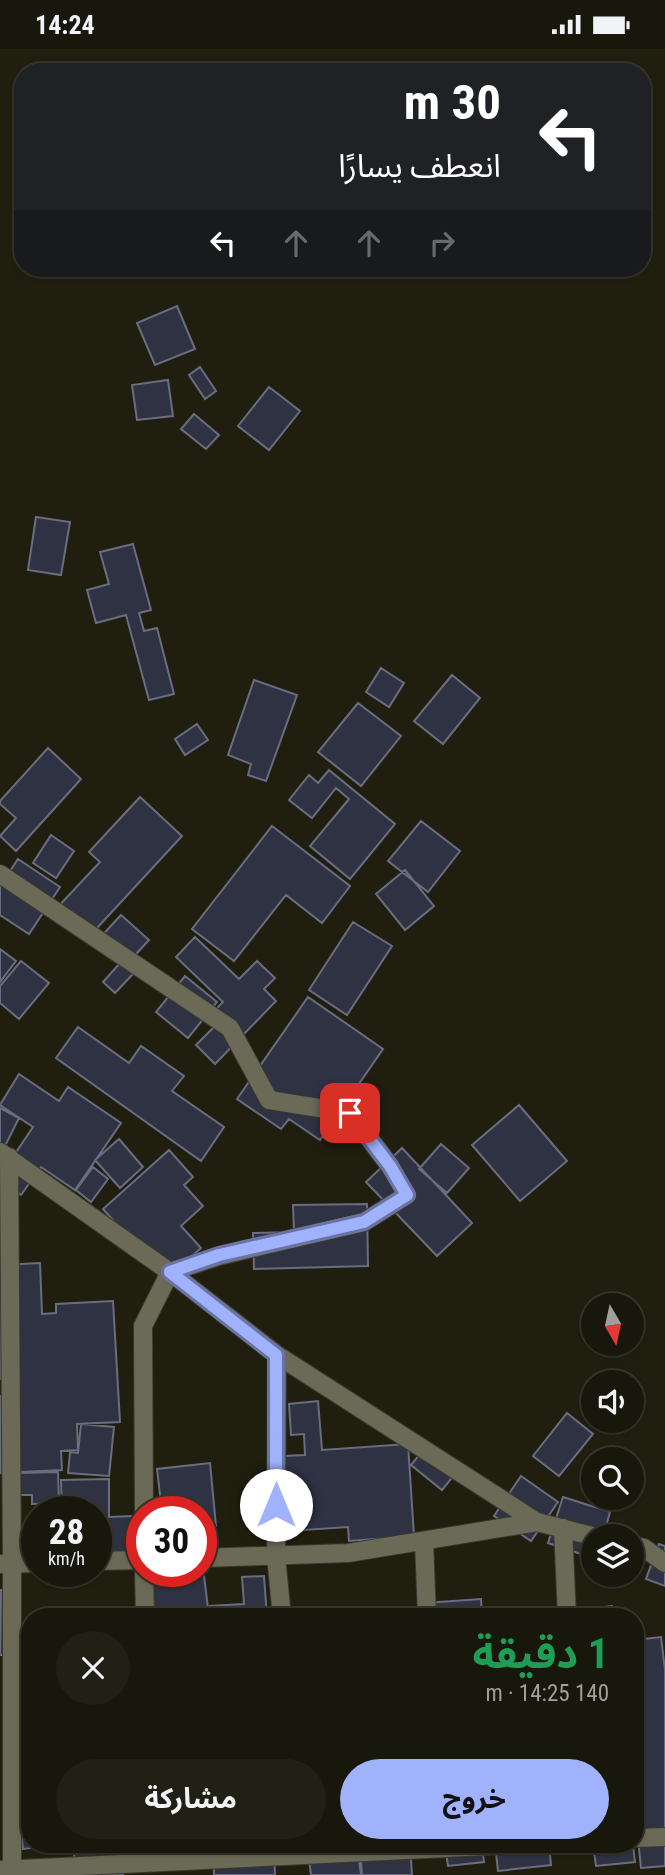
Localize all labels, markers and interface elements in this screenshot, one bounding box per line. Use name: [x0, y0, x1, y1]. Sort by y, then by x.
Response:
text: 14:24: [35, 10, 95, 40]
text: 30 m: [404, 74, 501, 131]
icon: left: [525, 91, 616, 182]
text: انعطف يسارًا: [338, 147, 501, 185]
icon: left: [204, 224, 242, 262]
icon: ahead: [277, 224, 315, 262]
icon: ahead: [350, 224, 388, 262]
icon: right: [423, 224, 461, 262]
pin: [320, 1083, 380, 1143]
icon: arrive: [331, 1094, 369, 1132]
north arrow: [581, 1293, 644, 1356]
map controls: [581, 1293, 644, 1587]
button: sound: [581, 1370, 644, 1433]
button: search: [581, 1447, 644, 1510]
position arrow: [239, 1468, 313, 1542]
speed limit sign: 30: [126, 1496, 217, 1587]
text: 28: [49, 1512, 84, 1553]
button: layers: [581, 1524, 644, 1587]
text: km/h: [48, 1548, 85, 1569]
text: 1 دقيقة: [472, 1629, 609, 1678]
button: close: [56, 1631, 130, 1705]
text: 140 m · 14:25: [485, 1680, 609, 1707]
button: مشاركة: [56, 1759, 326, 1839]
button: خروج: [340, 1759, 609, 1839]

